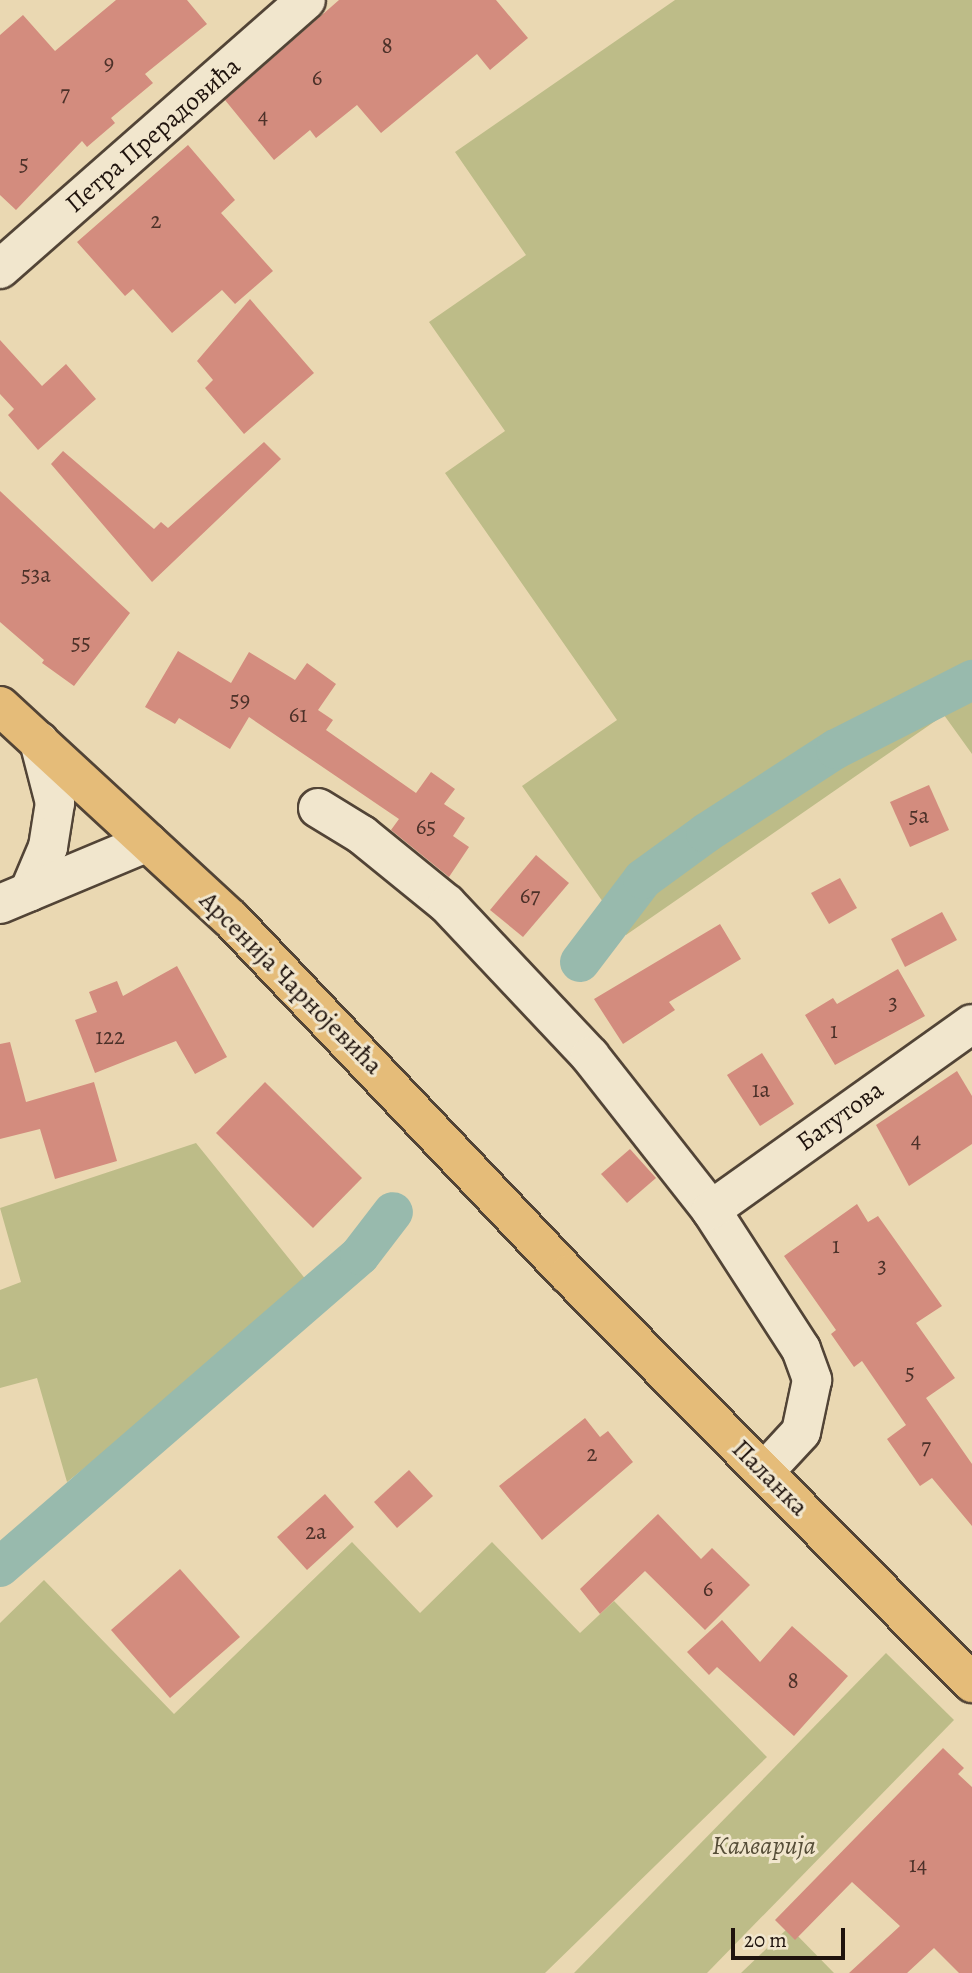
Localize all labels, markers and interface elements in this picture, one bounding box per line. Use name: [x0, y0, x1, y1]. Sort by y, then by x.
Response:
house number: 8: [381, 32, 393, 60]
house number: 9: [104, 49, 114, 77]
street label: Петра Прерадовића: [59, 51, 247, 219]
house number: 6: [312, 64, 322, 92]
house number: 7: [60, 80, 70, 108]
house number: 4: [258, 102, 268, 130]
house number: 5: [19, 150, 29, 178]
house number: 2: [151, 207, 161, 235]
house number: 53a: [21, 561, 51, 589]
house number: 55: [71, 629, 91, 657]
house number: 59: [230, 686, 250, 714]
house number: 61: [289, 701, 307, 729]
house number: 5a: [909, 802, 929, 830]
house number: 65: [416, 813, 436, 841]
house number: 67: [520, 882, 540, 910]
street label: Арсенија Чарнојевића: [193, 885, 389, 1081]
house number: 3: [888, 989, 898, 1017]
house number: 1: [830, 1017, 838, 1045]
house number: 122: [95, 1023, 125, 1051]
street label: Батутова: [790, 1074, 890, 1158]
house number: 1a: [752, 1076, 770, 1104]
house number: 4: [911, 1126, 921, 1154]
house number: 1: [832, 1232, 840, 1260]
house number: 3: [877, 1252, 887, 1280]
house number: 5: [905, 1359, 915, 1387]
street label: Паланка: [725, 1433, 815, 1523]
house number: 7: [921, 1433, 931, 1461]
house number: 2: [587, 1440, 597, 1468]
house number: 2a: [305, 1518, 327, 1546]
house number: 6: [703, 1575, 713, 1603]
house number: 8: [787, 1667, 799, 1695]
park label: Калварија: [712, 1830, 816, 1862]
house number: 14: [909, 1851, 927, 1879]
scale bar: [734, 1913, 848, 1957]
text: 20 m: [744, 1926, 787, 1954]

